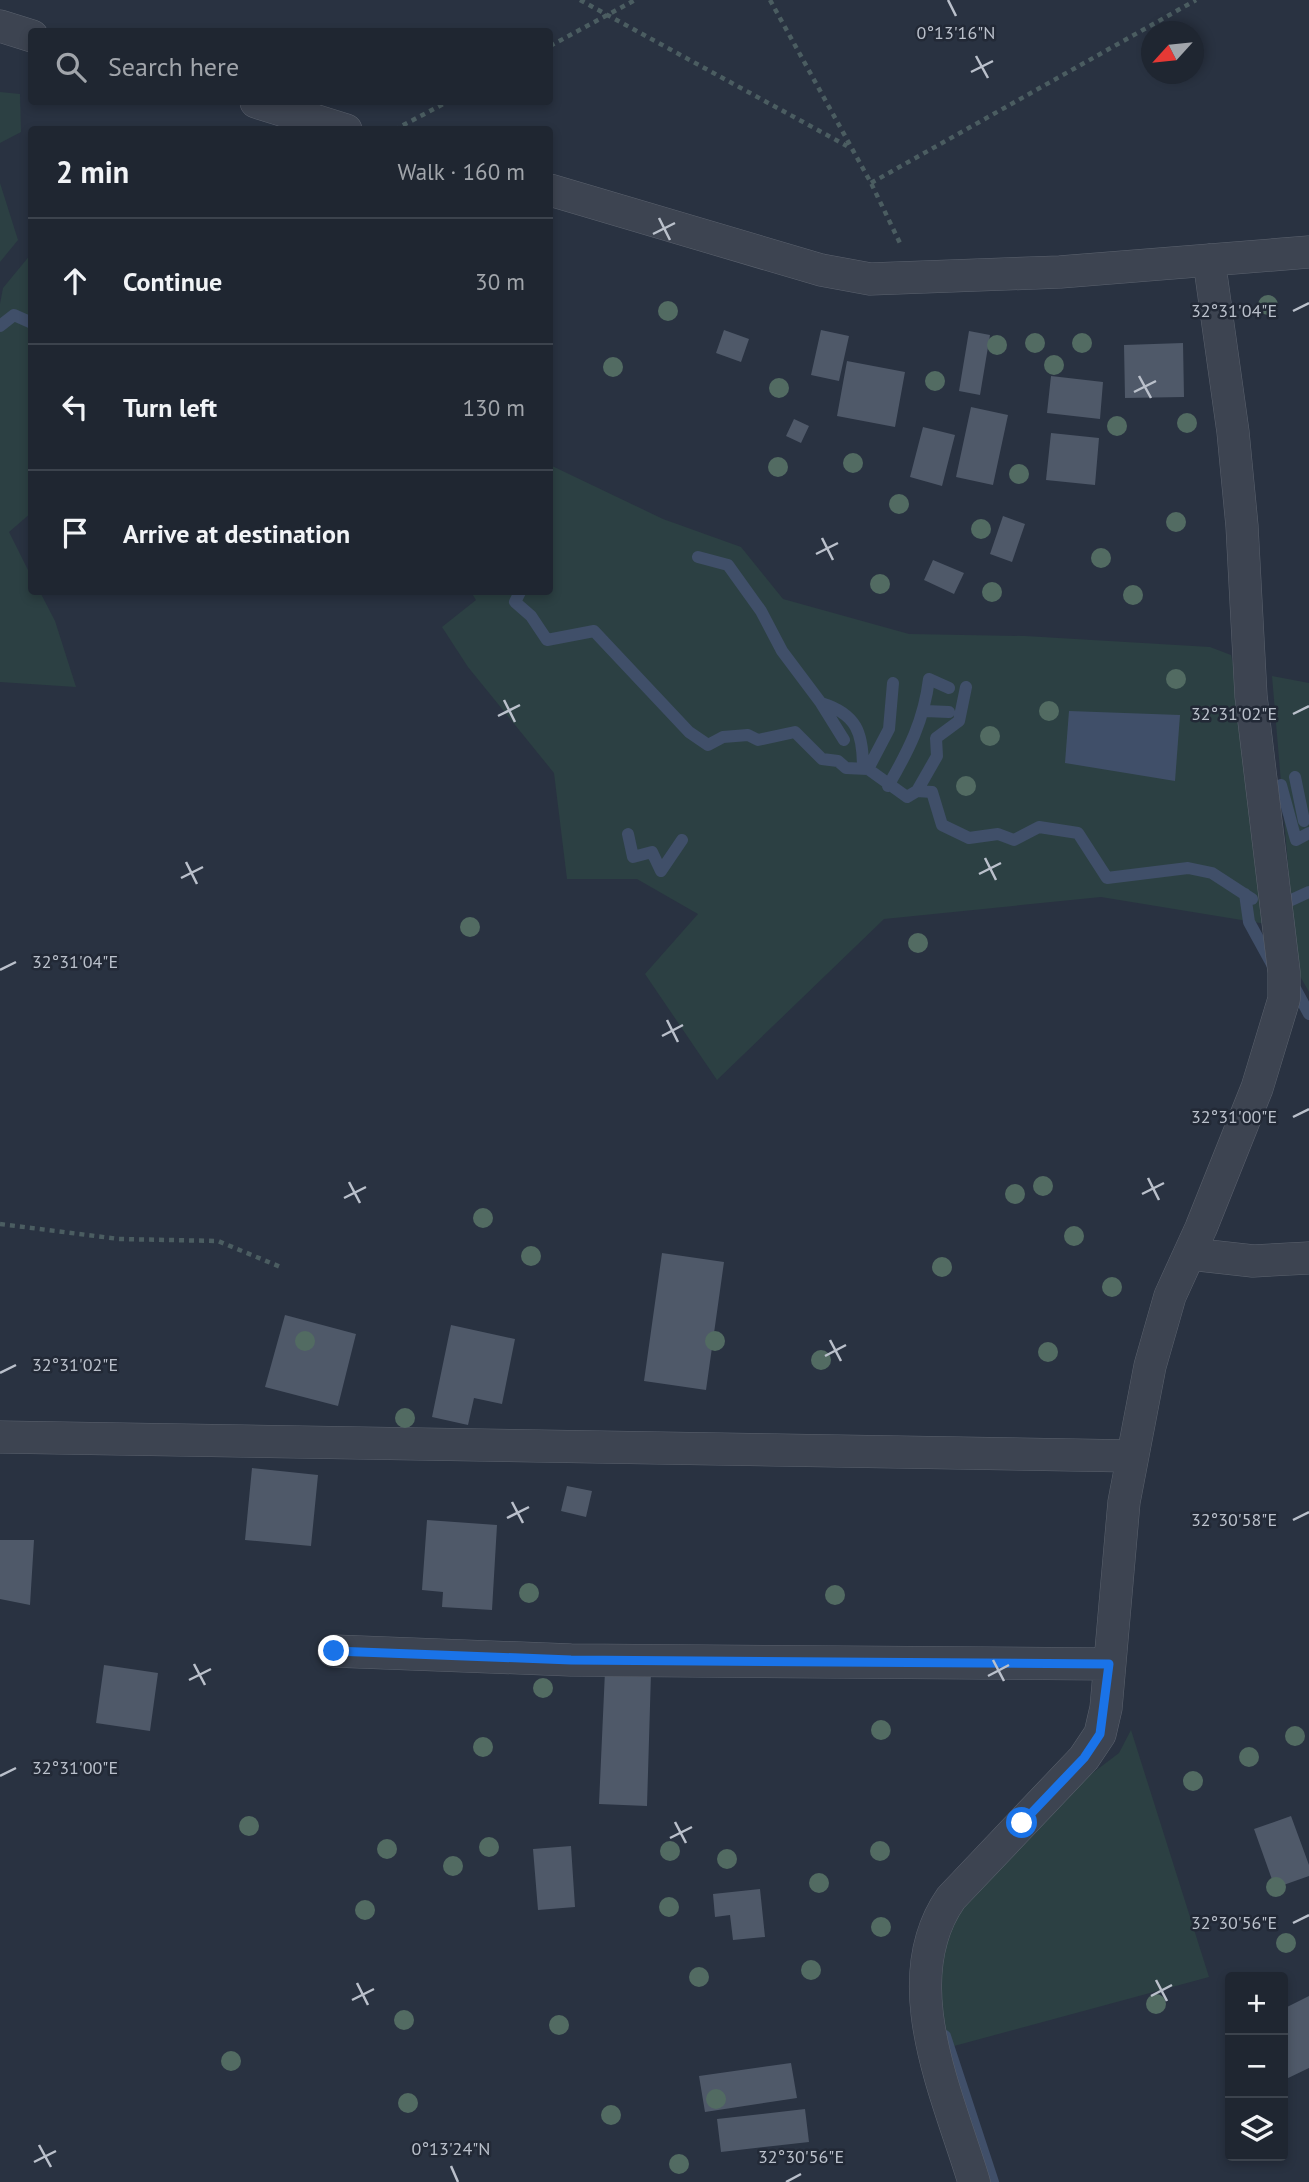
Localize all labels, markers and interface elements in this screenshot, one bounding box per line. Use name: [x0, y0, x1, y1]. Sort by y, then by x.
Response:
text: 0°13'16"N: [917, 21, 995, 44]
north arrow: [1141, 21, 1204, 84]
search box: [28, 28, 553, 105]
icon: search: [52, 48, 90, 86]
text: Search here: [108, 50, 239, 83]
text: 2 min: [56, 152, 129, 191]
text: Walk · 160 m: [398, 157, 525, 186]
icon: ahead: [56, 262, 94, 300]
text: Continue: [123, 265, 222, 298]
text: 30 m: [475, 267, 525, 296]
text: 32°31'04"E: [1191, 299, 1277, 322]
icon: left: [56, 388, 94, 426]
text: Turn left: [123, 391, 217, 424]
text: 130 m: [463, 393, 525, 422]
icon: arrive: [56, 514, 94, 552]
text: Arrive at destination: [123, 517, 350, 550]
text: 32°31'02"E: [1191, 702, 1277, 725]
text: 32°31'04"E: [32, 950, 118, 973]
text: 32°31'00"E: [1191, 1105, 1277, 1128]
text: 32°31'02"E: [32, 1353, 118, 1376]
text: 32°30'58"E: [1191, 1508, 1277, 1531]
route end: [318, 1635, 349, 1666]
text: 32°31'00"E: [32, 1756, 118, 1779]
route start: [1006, 1807, 1037, 1838]
text: 32°30'56"E: [1191, 1911, 1277, 1934]
map controls: [1225, 1972, 1288, 2161]
button: +: [1225, 1972, 1288, 2035]
button: −: [1225, 2035, 1288, 2098]
button: layers: [1225, 2098, 1288, 2161]
text: 0°13'24"N: [412, 2137, 490, 2160]
text: 32°30'56"E: [758, 2145, 844, 2168]

